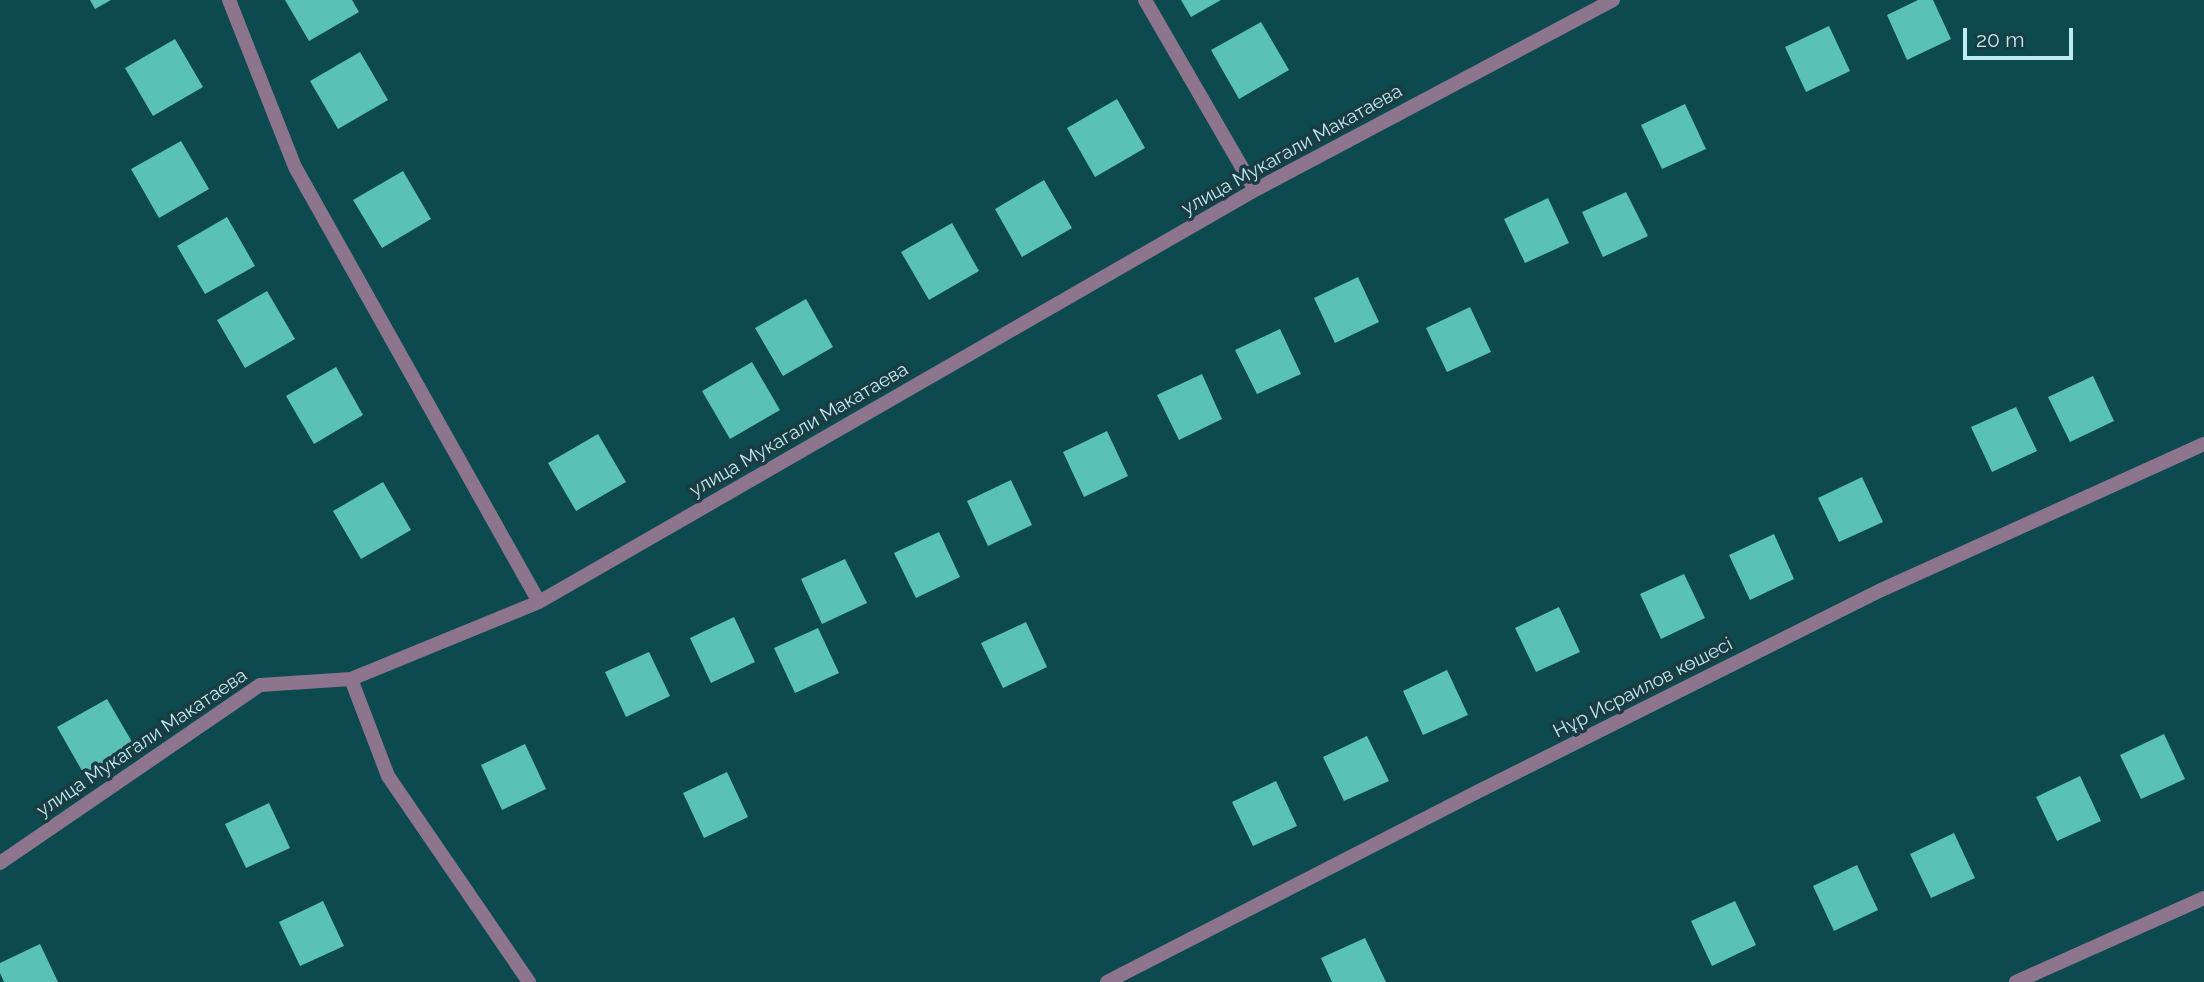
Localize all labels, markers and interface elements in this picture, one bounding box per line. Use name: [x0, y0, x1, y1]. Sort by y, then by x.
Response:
scale bar: [1966, 14, 2076, 58]
text: 20 m: [1976, 27, 2024, 52]
street label: улица Мукагали Макатаева: [1178, 80, 1406, 220]
street label: улица Мукагали Макатаева: [686, 358, 912, 502]
street label: Нұр Исраилов көшесі: [1550, 633, 1736, 743]
street label: улица Мукагали Макатаева: [33, 664, 251, 822]

